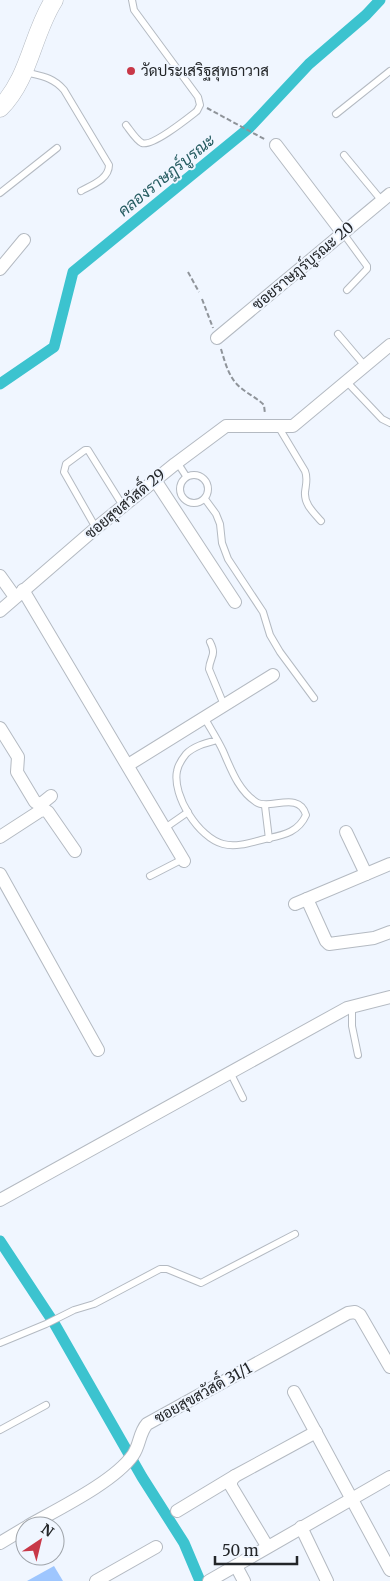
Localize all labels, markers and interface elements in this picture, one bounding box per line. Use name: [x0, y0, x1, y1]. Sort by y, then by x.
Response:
place label: วัดประเสริฐสุทธาวาส: [141, 61, 269, 82]
marker: วัดประเสริฐสุทธาวาส: [125, 65, 137, 77]
water label: คลองราษฎร์บูรณะ: [112, 128, 220, 222]
street label: ซอยราษฎร์บูรณะ 20: [248, 218, 358, 314]
street label: ซอยสุขสวัสดิ์ 29: [77, 460, 170, 544]
street label: ซอยสุขสวัสดิ์ 31/1: [148, 1353, 256, 1429]
north arrow: [15, 1516, 65, 1566]
text: N: [38, 1520, 57, 1541]
scale bar: [215, 1534, 298, 1566]
text: 50 m: [222, 1541, 259, 1560]

